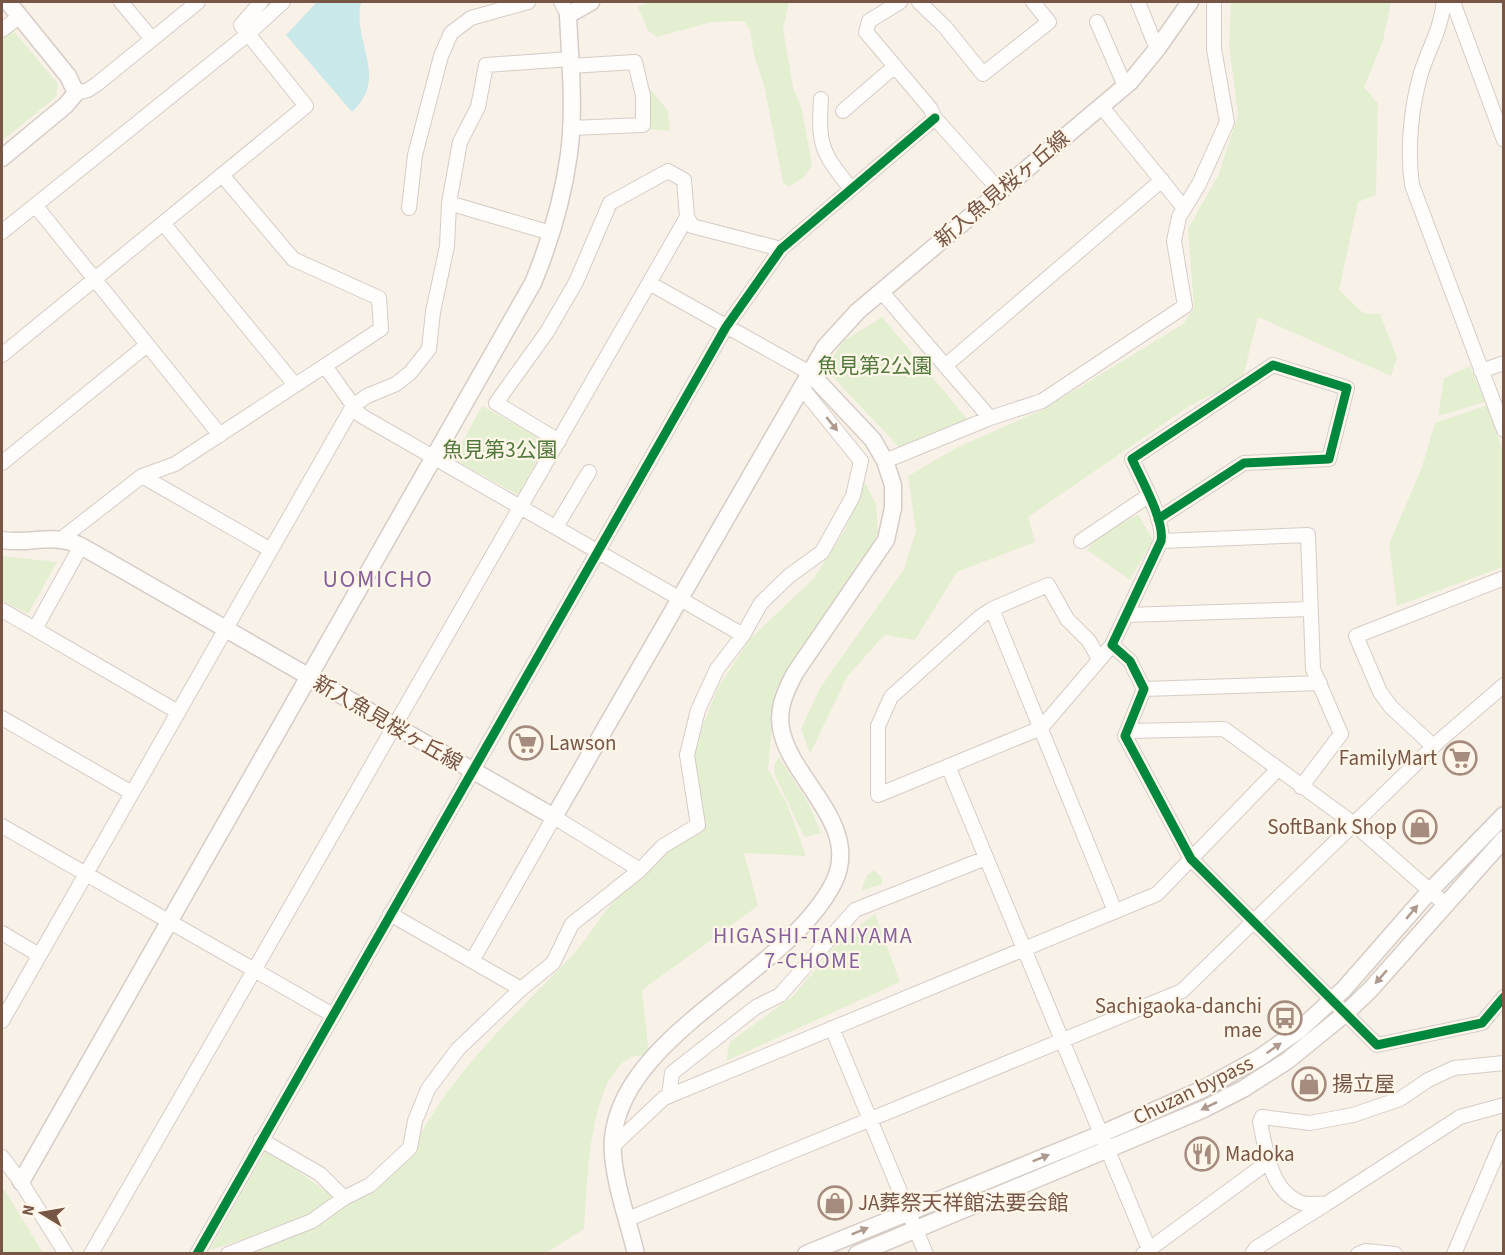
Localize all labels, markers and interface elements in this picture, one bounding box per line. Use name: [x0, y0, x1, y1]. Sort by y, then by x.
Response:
street label: 新入魚見桜ヶ丘線: [928, 124, 1076, 254]
park label: 魚見第2公園: [817, 351, 933, 381]
one-way arrow: [825, 416, 838, 432]
park label: 魚見第3公園: [442, 435, 558, 465]
district label: UOMICHO: [323, 562, 433, 597]
street label: 新入魚見桜ヶ丘線: [308, 668, 468, 778]
supermarket icon: Lawson: [508, 725, 544, 761]
place label: Lawson: [549, 728, 617, 758]
supermarket icon: FamilyMart: [1442, 740, 1478, 776]
place label: FamilyMart: [1339, 743, 1437, 773]
shop icon: SoftBank Shop: [1402, 809, 1438, 845]
place label: SoftBank Shop: [1267, 812, 1397, 842]
one-way arrow: [1405, 905, 1418, 920]
district label: HIGASHI-TANIYAMA 7-CHOME: [713, 920, 913, 977]
one-way arrow: [1375, 969, 1388, 984]
place label: Sachigaoka-danchi mae: [1095, 991, 1262, 1045]
bus stop icon: Sachigaoka-danchi mae: [1267, 1000, 1303, 1036]
one-way arrow: [1265, 1042, 1281, 1054]
street label: Chuzan bypass: [1128, 1048, 1258, 1132]
shop icon: 揚立屋: [1291, 1066, 1327, 1102]
place label: 揚立屋: [1332, 1069, 1395, 1099]
one-way arrow: [1201, 1101, 1218, 1111]
restaurant icon: Madoka: [1184, 1136, 1220, 1172]
place label: Madoka: [1225, 1139, 1295, 1169]
one-way arrow: [1032, 1153, 1050, 1162]
north arrow: [12, 1183, 72, 1243]
shop icon: JA葬祭天祥館法要会館: [817, 1185, 853, 1221]
place label: JA葬祭天祥館法要会館: [858, 1188, 1068, 1218]
text: N: [16, 1203, 40, 1218]
one-way arrow: [851, 1226, 869, 1235]

